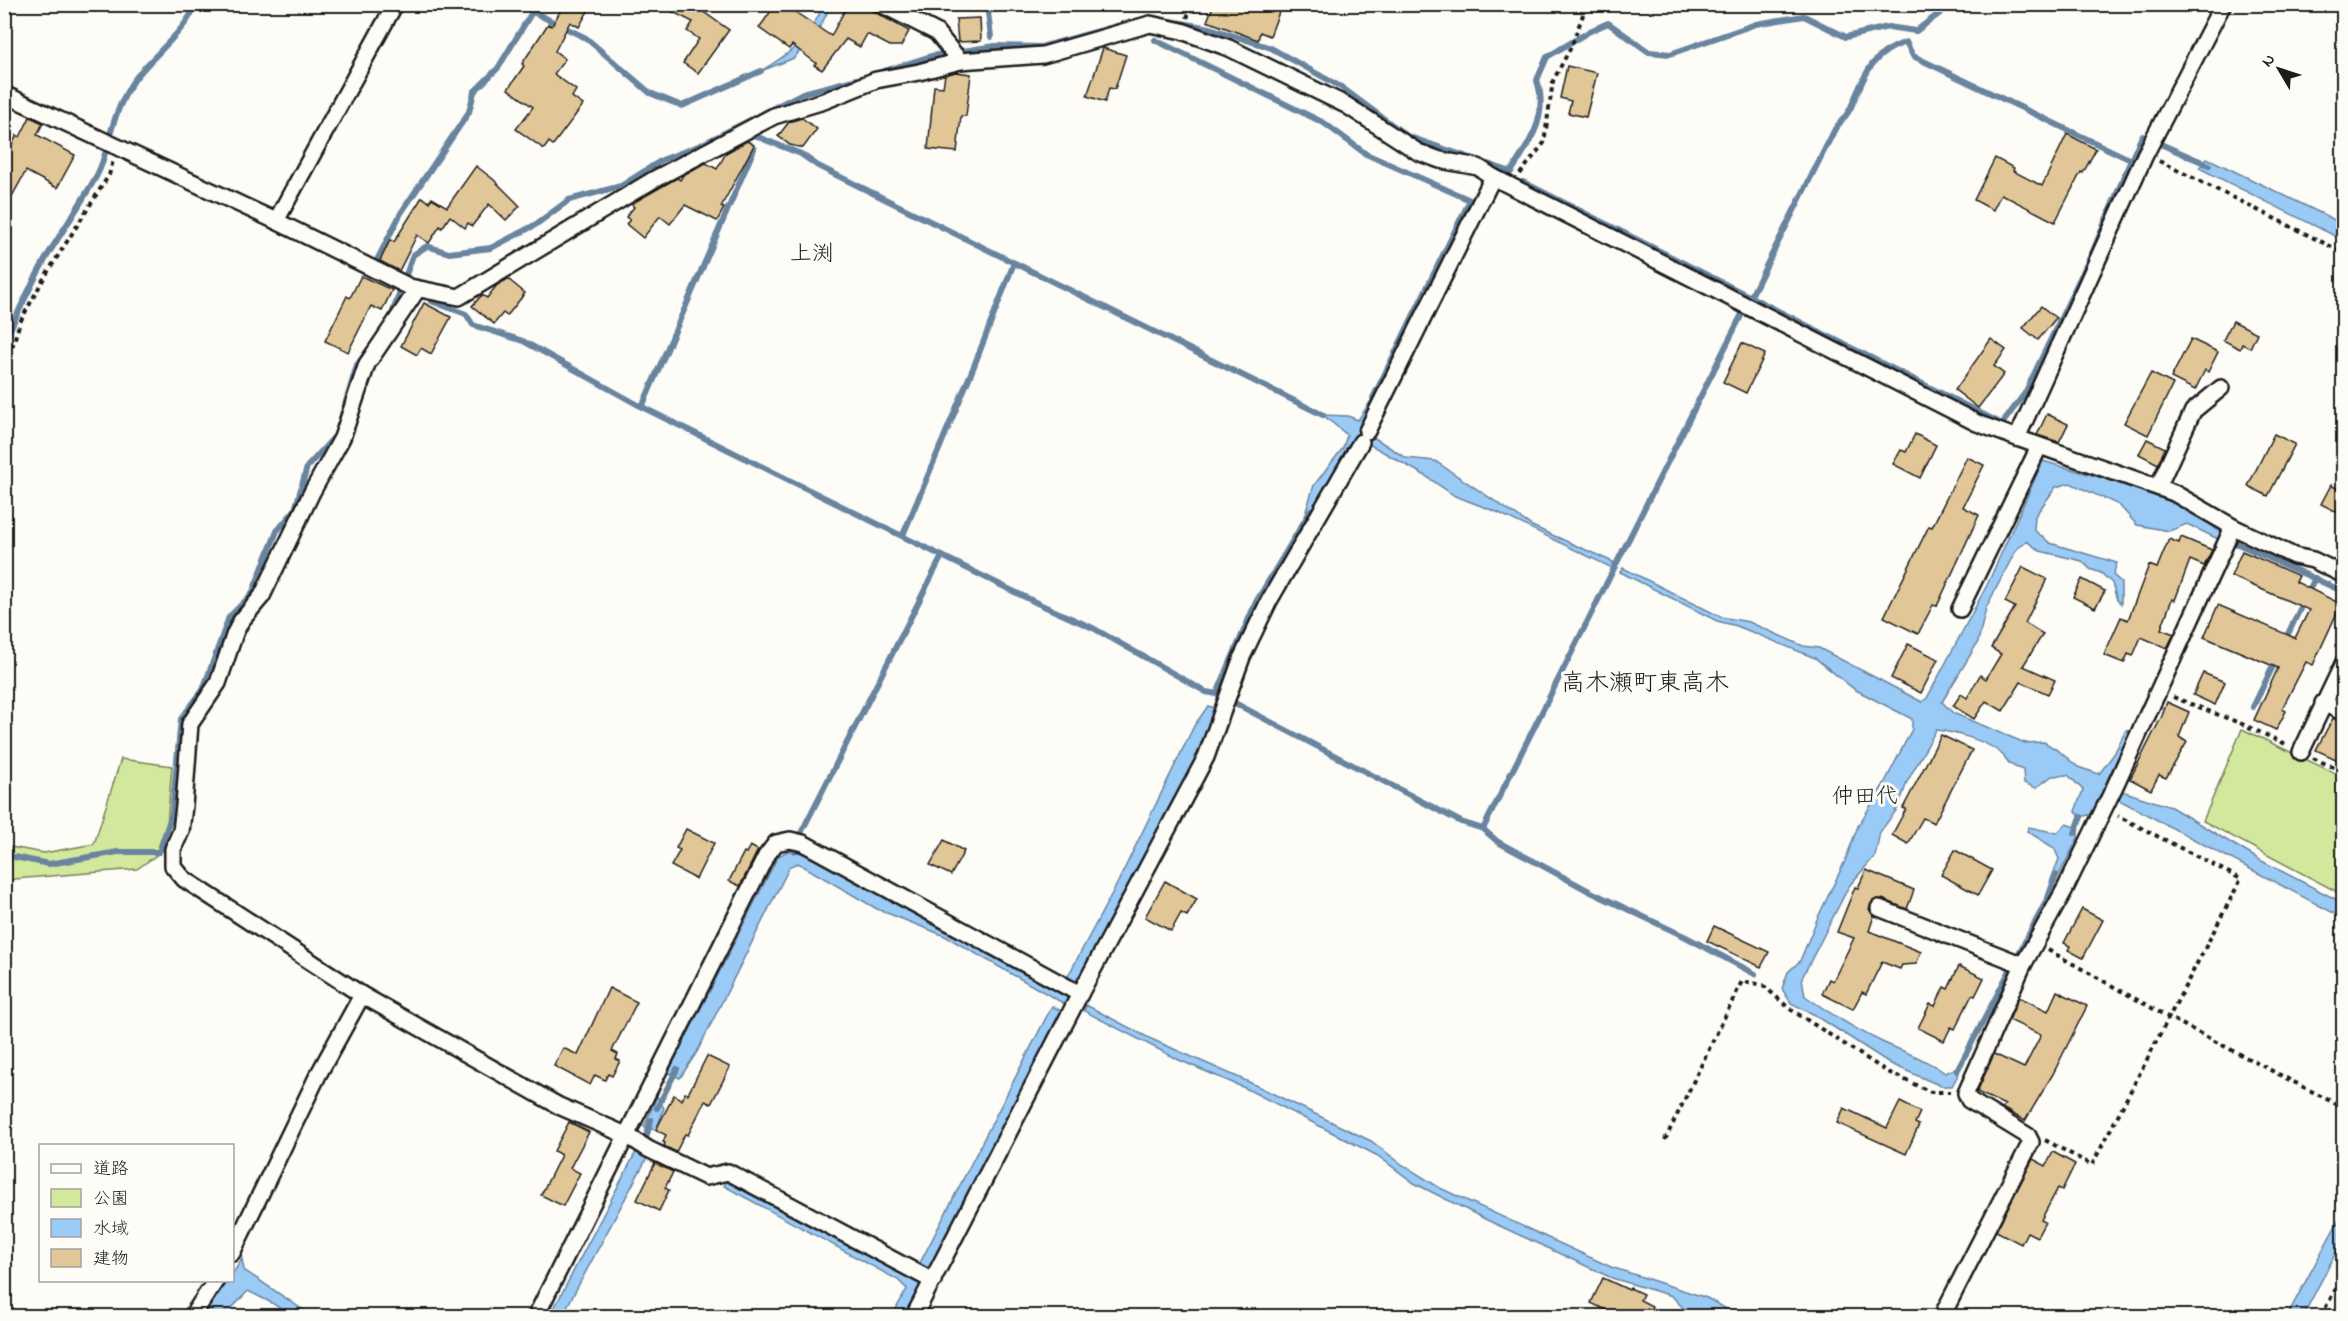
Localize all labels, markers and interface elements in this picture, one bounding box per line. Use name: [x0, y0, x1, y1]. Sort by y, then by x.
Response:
north arrow: [2249, 39, 2309, 99]
text: N: [2256, 49, 2282, 73]
district label: 上渕: [790, 239, 834, 271]
district label: 高木瀬町東高木: [1561, 667, 1729, 702]
district label: 仲田代: [1832, 782, 1898, 814]
legend: [39, 1144, 234, 1282]
text: 道路: [93, 1157, 129, 1183]
text: 公園: [93, 1187, 129, 1213]
text: 水域: [93, 1217, 129, 1243]
text: 建物: [93, 1247, 129, 1273]

